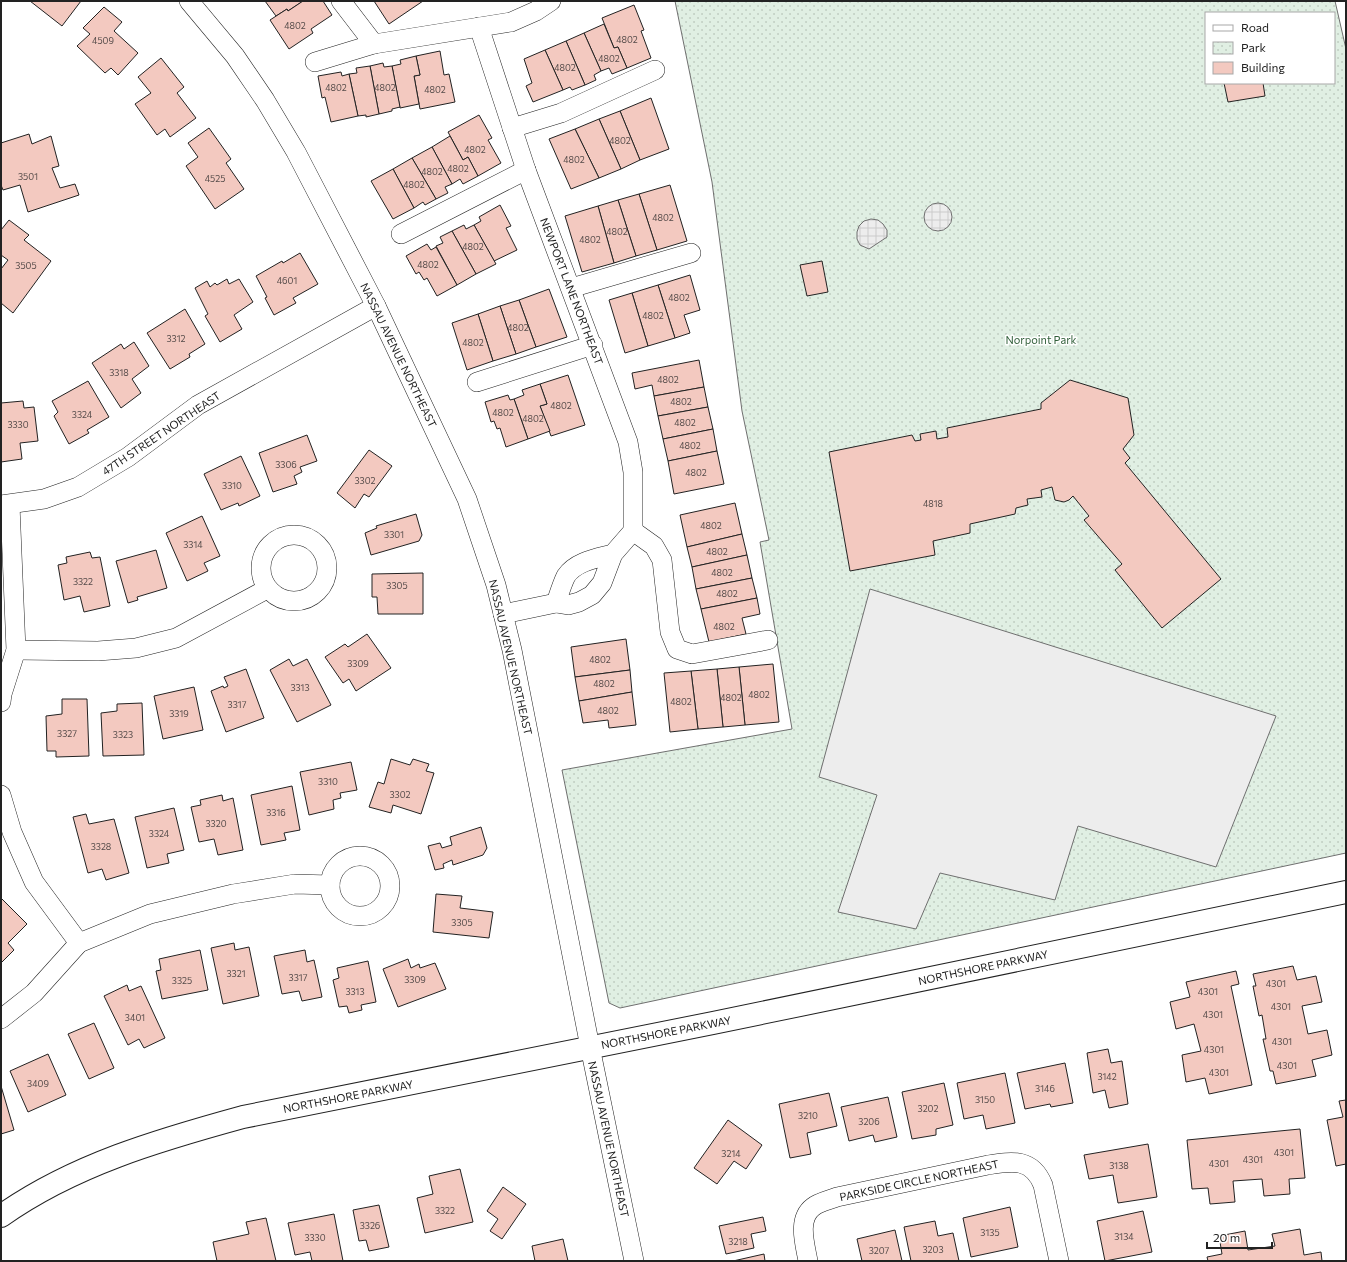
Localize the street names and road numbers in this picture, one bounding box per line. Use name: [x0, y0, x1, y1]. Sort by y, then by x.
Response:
street label: NEWPORT LANE NORTHEAST: [538, 216, 606, 366]
street label: NASSAU AVENUE NORTHEAST: [358, 281, 440, 429]
street label: 47TH STREET NORTHEAST: [99, 389, 223, 477]
street label: NASSAU AVENUE NORTHEAST: [487, 578, 535, 736]
street label: NORTHSHORE PARKWAY: [917, 947, 1049, 987]
street label: NORTHSHORE PARKWAY: [600, 1013, 732, 1051]
street label: NASSAU AVENUE NORTHEAST: [586, 1060, 632, 1218]
street label: NORTHSHORE PARKWAY: [282, 1077, 414, 1115]
street label: PARKSIDE CIRCLE NORTHEAST: [838, 1157, 1000, 1203]

